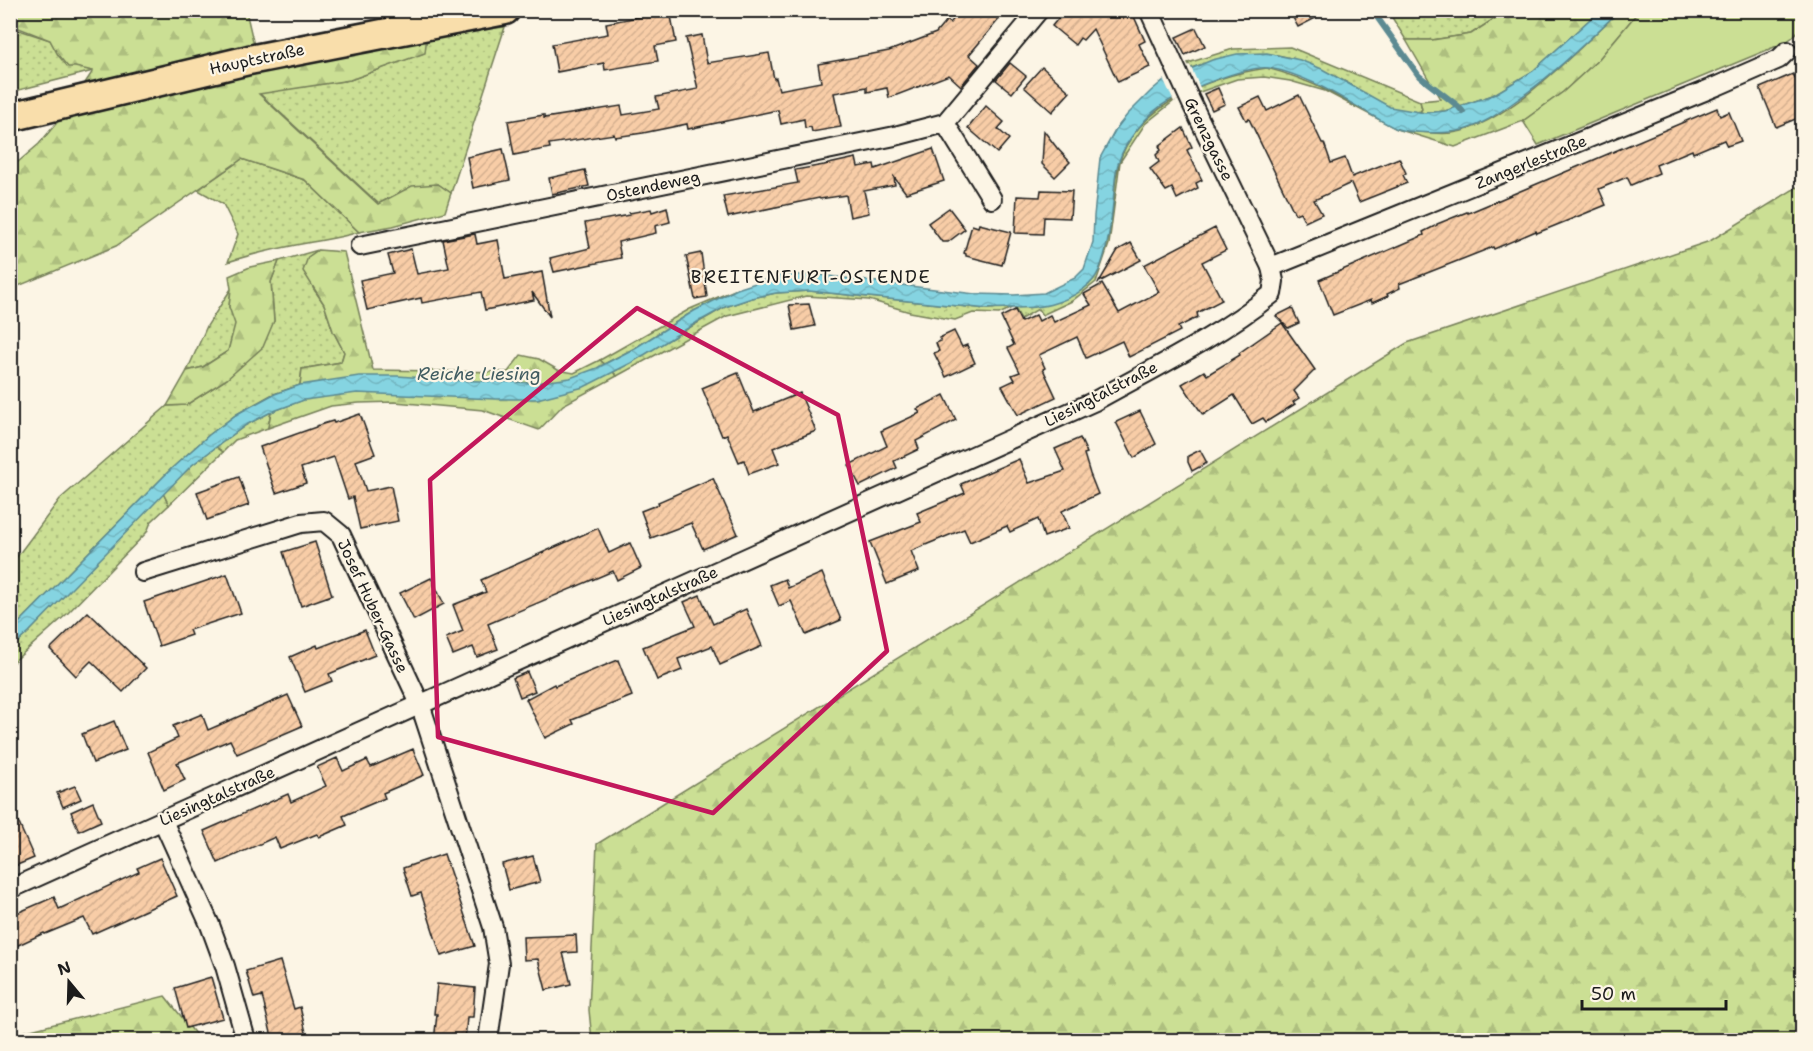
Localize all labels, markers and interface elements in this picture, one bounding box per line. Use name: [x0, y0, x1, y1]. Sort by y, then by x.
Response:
street label: Hauptstraße: [207, 39, 307, 79]
street label: Grenzgasse: [1180, 94, 1238, 184]
street label: Zangerlestraße: [1472, 130, 1590, 194]
street label: Ostendeweg: [604, 166, 702, 206]
district label: BREITENFURT-OSTENDE: [691, 265, 931, 289]
street label: Liesingtalstraße: [1041, 356, 1161, 432]
water label: Reiche Liesing: [417, 362, 541, 386]
street label: Josef Huber-Gasse: [333, 536, 413, 676]
street label: Liesingtalstraße: [599, 561, 721, 631]
street label: Liesingtalstraße: [156, 761, 278, 831]
north arrow: [39, 952, 99, 1012]
text: N: [55, 956, 74, 980]
scale bar: [1582, 973, 1726, 1011]
text: 50 m: [1591, 982, 1636, 1006]

